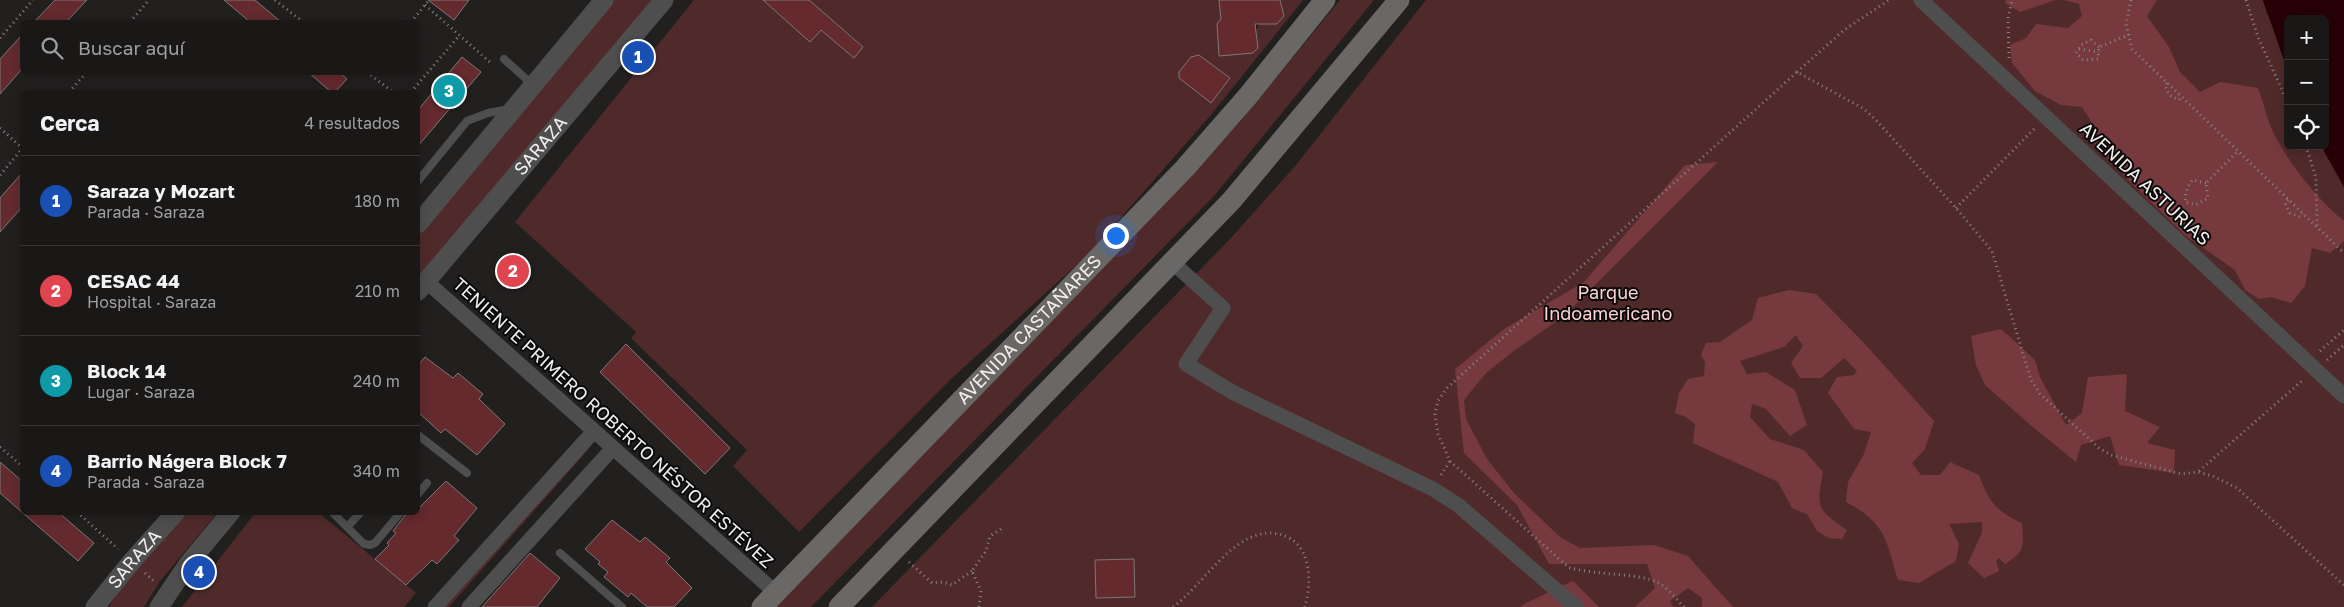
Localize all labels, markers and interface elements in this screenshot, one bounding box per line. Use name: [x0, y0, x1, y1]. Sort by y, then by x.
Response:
map controls: [2284, 15, 2329, 150]
button: +: [2284, 15, 2329, 60]
search box: [20, 20, 420, 75]
icon: search: [38, 34, 66, 62]
text: Buscar aquí: [78, 36, 185, 59]
pin: 1: [622, 38, 654, 76]
button: −: [2284, 60, 2329, 105]
pin: 3: [433, 72, 465, 110]
button: locate: [2284, 105, 2329, 150]
text: Cerca: [40, 110, 99, 136]
street label: SARAZA: [509, 111, 571, 179]
text: 4 resultados: [305, 113, 400, 133]
street label: AVENIDA ASTURIAS: [2076, 117, 2216, 249]
text: Saraza y Mozart: [87, 179, 235, 202]
text: 1: [52, 191, 60, 211]
text: 180 m: [354, 191, 400, 211]
text: Parada · Saraza: [87, 202, 205, 222]
your location: [1103, 223, 1129, 249]
street label: AVENIDA CASTAÑARES: [951, 250, 1105, 408]
pin: 2: [497, 252, 529, 290]
text: CESAC 44: [87, 269, 180, 292]
street label: TENIENTE PRIMERO ROBERTO NÉSTOR ESTÉVEZ: [449, 272, 778, 572]
text: 2: [51, 281, 61, 301]
text: 210 m: [355, 281, 400, 301]
park label: Parque Indoamericano: [1544, 281, 1672, 324]
text: Hospital · Saraza: [87, 292, 216, 312]
text: Block 14: [87, 359, 166, 382]
text: 3: [51, 371, 61, 391]
text: 240 m: [353, 371, 400, 391]
text: Lugar · Saraza: [87, 382, 195, 402]
text: Barrio Nágera Block 7: [87, 449, 287, 472]
text: 4: [51, 461, 61, 481]
text: 340 m: [353, 461, 400, 481]
text: Parada · Saraza: [87, 472, 205, 492]
street label: SARAZA: [102, 525, 165, 592]
pin: 4: [183, 553, 215, 591]

